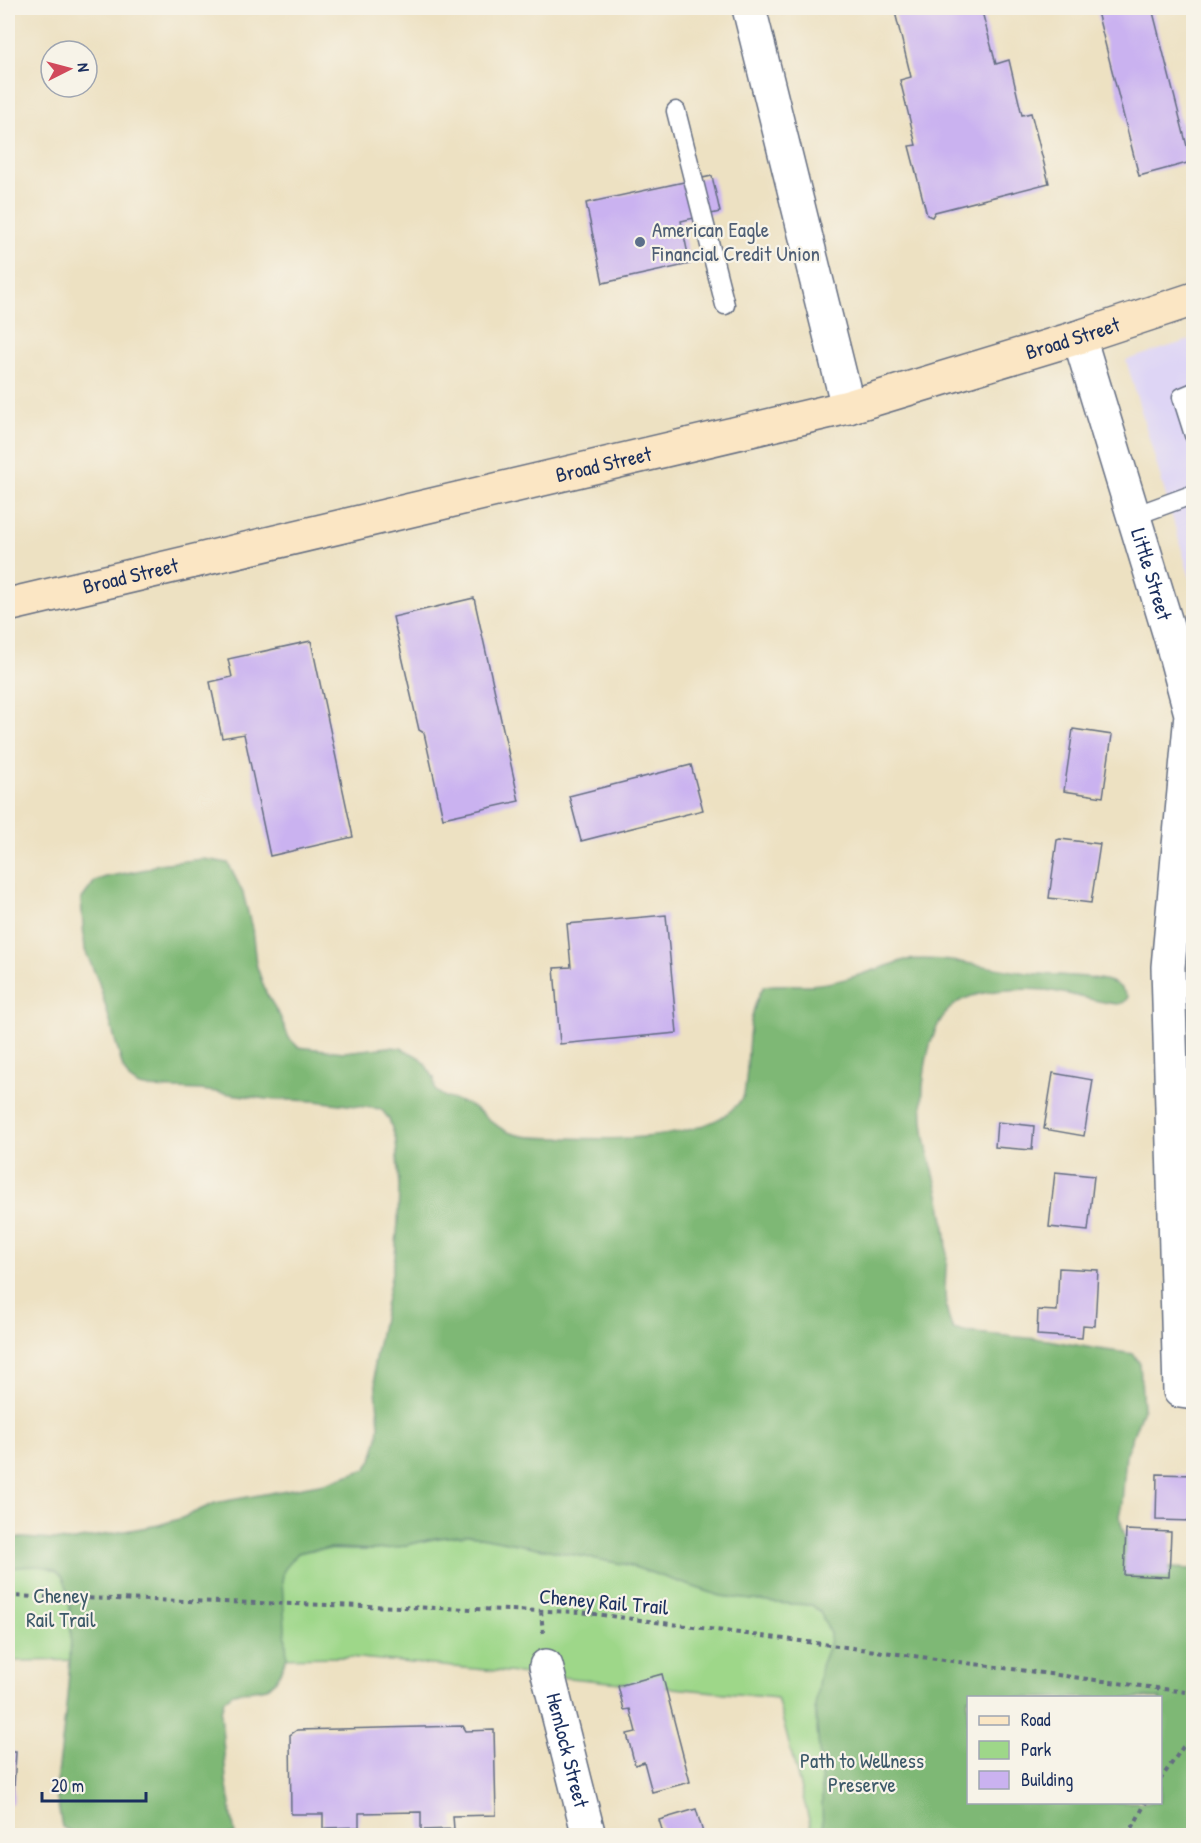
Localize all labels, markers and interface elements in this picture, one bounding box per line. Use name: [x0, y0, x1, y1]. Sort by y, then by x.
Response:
north arrow: [39, 39, 99, 99]
text: N: [73, 62, 95, 73]
place label: American Eagle Financial Credit Union: [651, 215, 820, 268]
marker: American Eagle Financial Credit Union: [633, 235, 647, 249]
street label: Broad Street: [1022, 309, 1124, 366]
street label: Broad Street: [553, 439, 655, 489]
street label: Little Street: [1124, 525, 1180, 624]
street label: Broad Street: [80, 550, 182, 601]
park label: Cheney Rail Trail: [26, 1581, 96, 1634]
street label: Cheney Rail Trail: [538, 1581, 670, 1622]
street label: Hemlock Street: [539, 1690, 596, 1811]
legend: [967, 1696, 1162, 1804]
text: Road: [1021, 1707, 1051, 1732]
text: Park: [1021, 1737, 1052, 1762]
park label: Path to Wellness Preserve: [800, 1746, 924, 1799]
scale bar: [42, 1765, 146, 1803]
text: Building: [1021, 1767, 1073, 1792]
text: 20 m: [51, 1773, 84, 1798]

